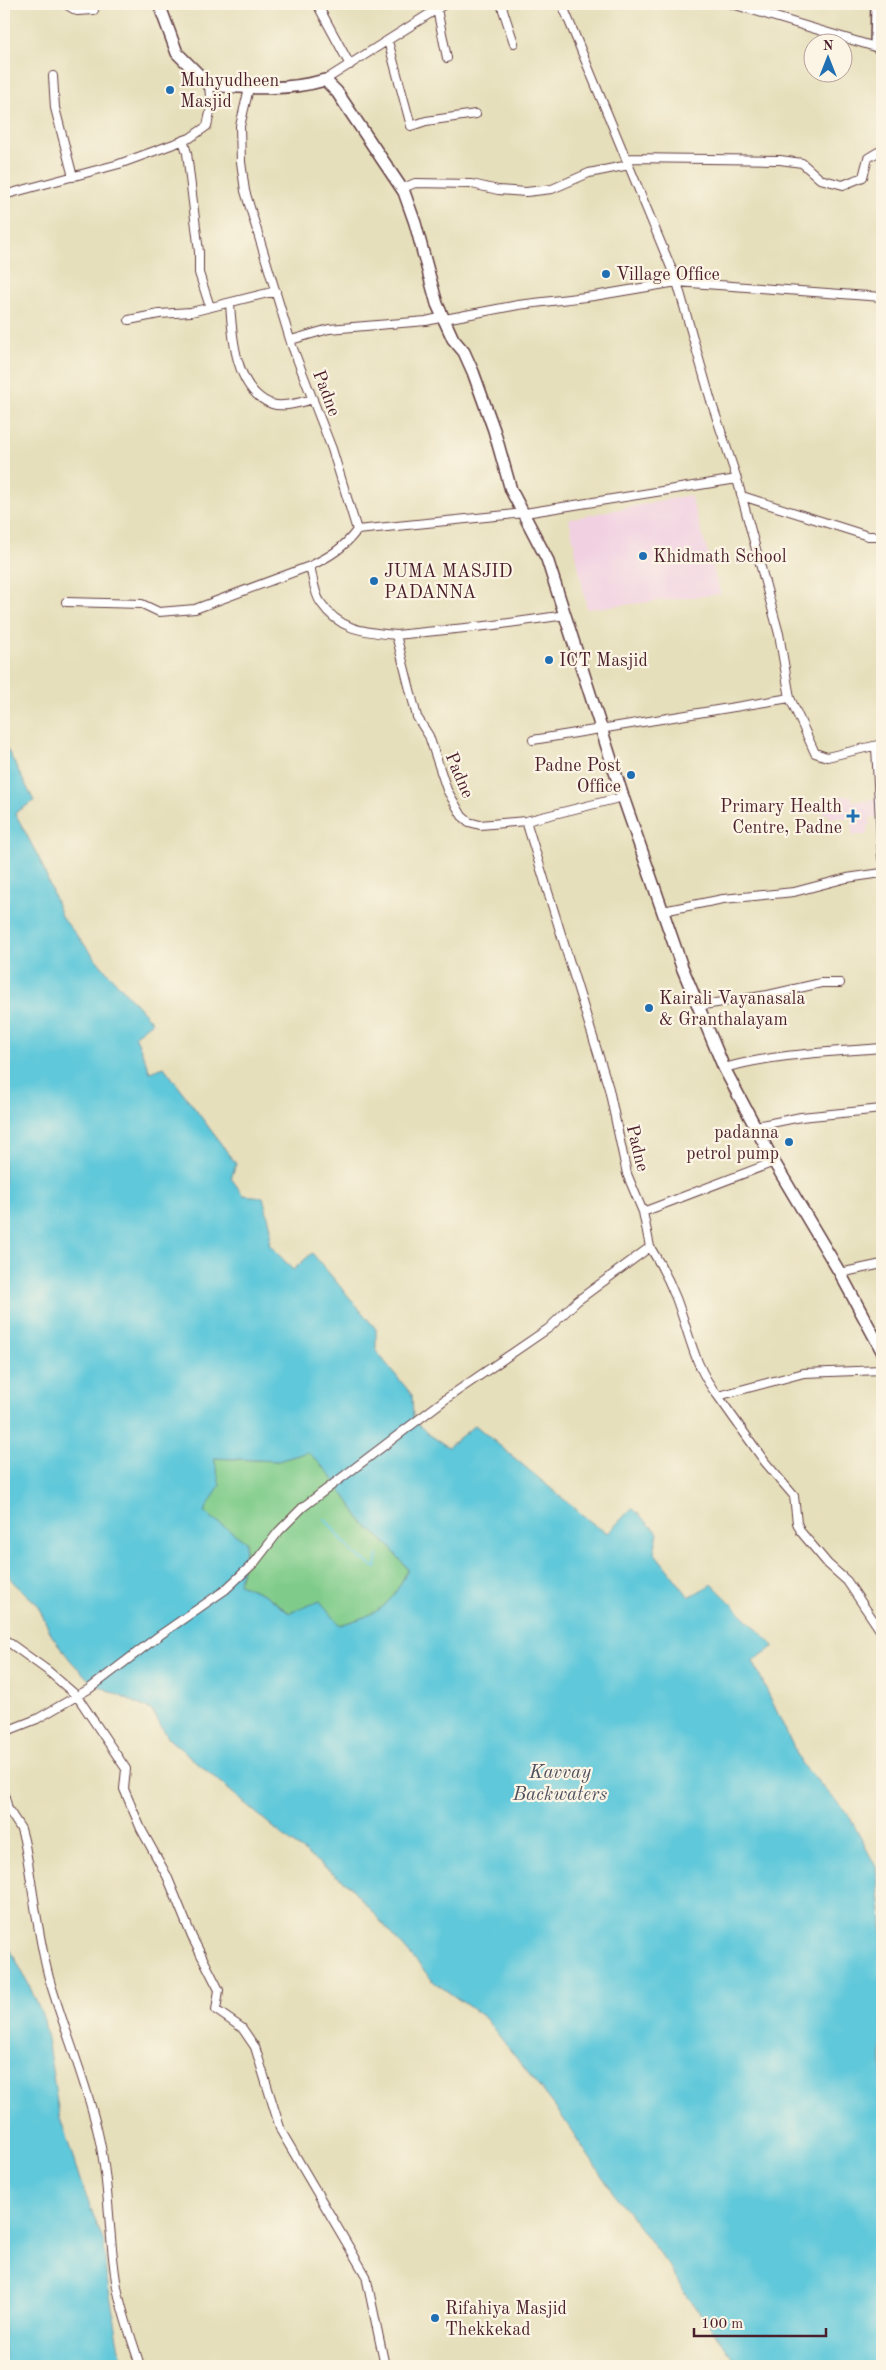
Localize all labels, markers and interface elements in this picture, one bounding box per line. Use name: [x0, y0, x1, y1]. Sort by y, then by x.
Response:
north arrow: [804, 32, 854, 82]
text: N: [823, 39, 834, 53]
place label: Muhyudheen Masjid: [180, 72, 279, 111]
marker: Muhyudheen Masjid: [164, 84, 176, 96]
place label: Village Office: [616, 266, 720, 284]
marker: Village Office: [600, 268, 612, 280]
street label: Padne: [309, 368, 343, 419]
place label: Khidmath School: [653, 548, 787, 566]
marker: Khidmath School: [637, 550, 649, 562]
place label: JUMA MASJID PADANNA: [384, 563, 512, 602]
marker: JUMA MASJID PADANNA: [368, 575, 380, 587]
place label: ICT Masjid: [559, 652, 648, 670]
marker: ICT Masjid: [543, 654, 555, 666]
street label: Padne: [441, 750, 477, 801]
place label: Padne Post Office: [534, 757, 621, 796]
marker: Padne Post Office: [625, 769, 637, 781]
place label: Primary Health Centre, Padne: [720, 798, 842, 837]
marker: Primary Health Centre, Padne: [846, 809, 860, 823]
place label: Kairali Vayanasala & Granthalayam: [659, 990, 805, 1029]
marker: Kairali Vayanasala & Granthalayam: [643, 1002, 655, 1014]
street label: Padne: [623, 1123, 652, 1174]
place label: padanna petrol pump: [686, 1124, 779, 1163]
marker: padanna petrol pump: [783, 1136, 795, 1148]
water label: Kavvay Backwaters: [512, 1764, 607, 1805]
place label: Rifahiya Masjid Thekkekad: [445, 2300, 567, 2339]
scale bar: [694, 2305, 826, 2337]
marker: Rifahiya Masjid Thekkekad: [429, 2312, 441, 2324]
text: 100 m: [701, 2317, 743, 2332]

